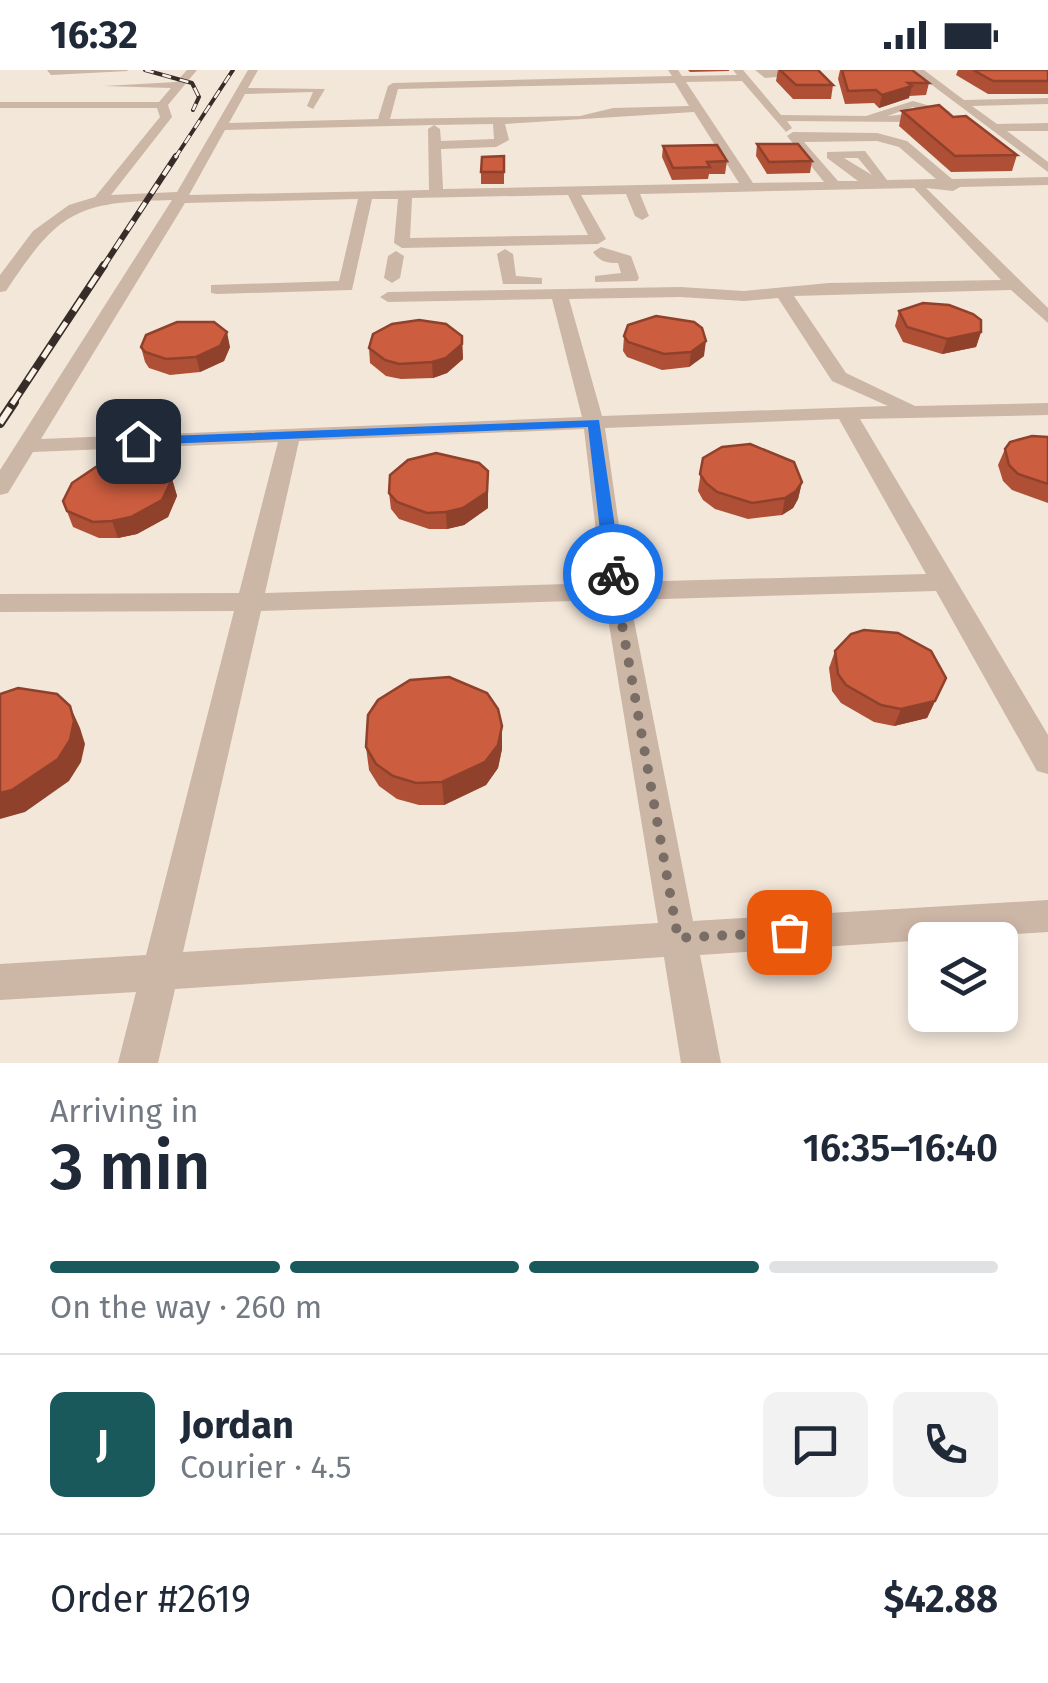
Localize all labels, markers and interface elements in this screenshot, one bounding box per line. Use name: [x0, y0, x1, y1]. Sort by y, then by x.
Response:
text: 16:32: [50, 12, 138, 58]
pin: [96, 399, 181, 484]
icon: home: [111, 414, 166, 469]
courier: [563, 524, 663, 624]
icon: bike: [586, 547, 641, 602]
pin: [747, 890, 832, 975]
icon: bag: [762, 905, 817, 960]
map controls: [908, 922, 1018, 1032]
button: layers: [908, 922, 1018, 1032]
text: Arriving in: [50, 1092, 198, 1130]
text: 16:35–16:40: [803, 1125, 998, 1171]
text: 3 min: [50, 1128, 210, 1206]
text: On the way · 260 m: [50, 1288, 322, 1326]
button: chat: [763, 1392, 868, 1497]
button: phone: [893, 1392, 998, 1497]
text: Jordan: [180, 1402, 294, 1448]
text: J: [96, 1421, 109, 1467]
text: Courier · 4.5: [180, 1448, 351, 1486]
text: Order #2619: [50, 1576, 251, 1622]
text: $42.88: [884, 1576, 998, 1622]

